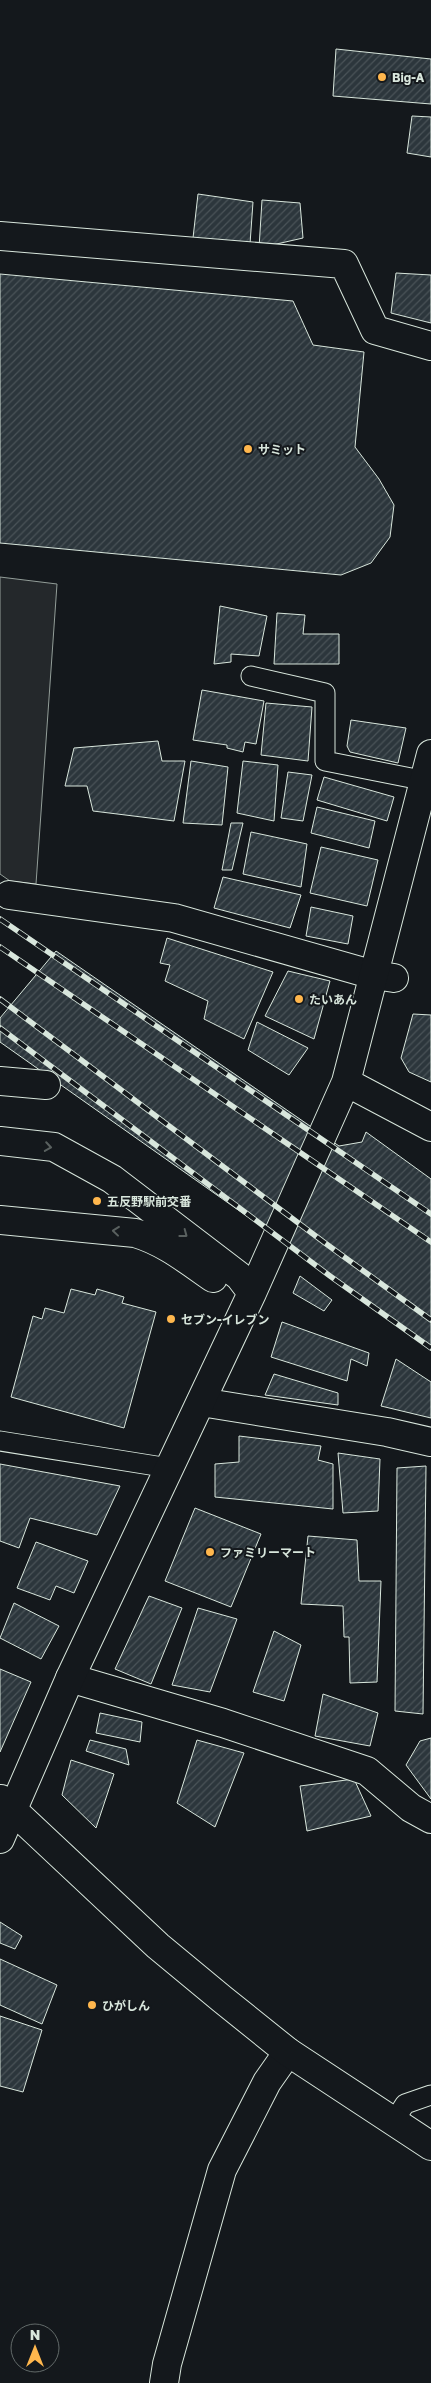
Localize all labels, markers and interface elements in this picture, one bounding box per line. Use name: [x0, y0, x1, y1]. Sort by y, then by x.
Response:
place label: Big-A: [392, 70, 425, 85]
marker: Big-A: [376, 71, 388, 83]
place label: サミット: [258, 442, 306, 457]
marker: サミット: [242, 443, 254, 455]
place label: たいあん: [309, 992, 357, 1007]
marker: たいあん: [293, 993, 305, 1005]
one-way arrow: [45, 1141, 53, 1152]
place label: 五反野駅前交番: [107, 1194, 192, 1209]
marker: 五反野駅前交番: [91, 1195, 103, 1207]
one-way arrow: [111, 1226, 119, 1237]
one-way arrow: [178, 1228, 187, 1236]
place label: セブン-イレブン: [181, 1312, 270, 1327]
marker: セブン-イレブン: [165, 1313, 177, 1325]
place label: ファミリーマート: [220, 1545, 316, 1560]
marker: ファミリーマート: [204, 1546, 216, 1558]
place label: ひがしん: [102, 1998, 150, 2013]
marker: ひがしん: [86, 1999, 98, 2011]
north arrow: [10, 2323, 60, 2373]
text: N: [30, 2326, 40, 2343]

